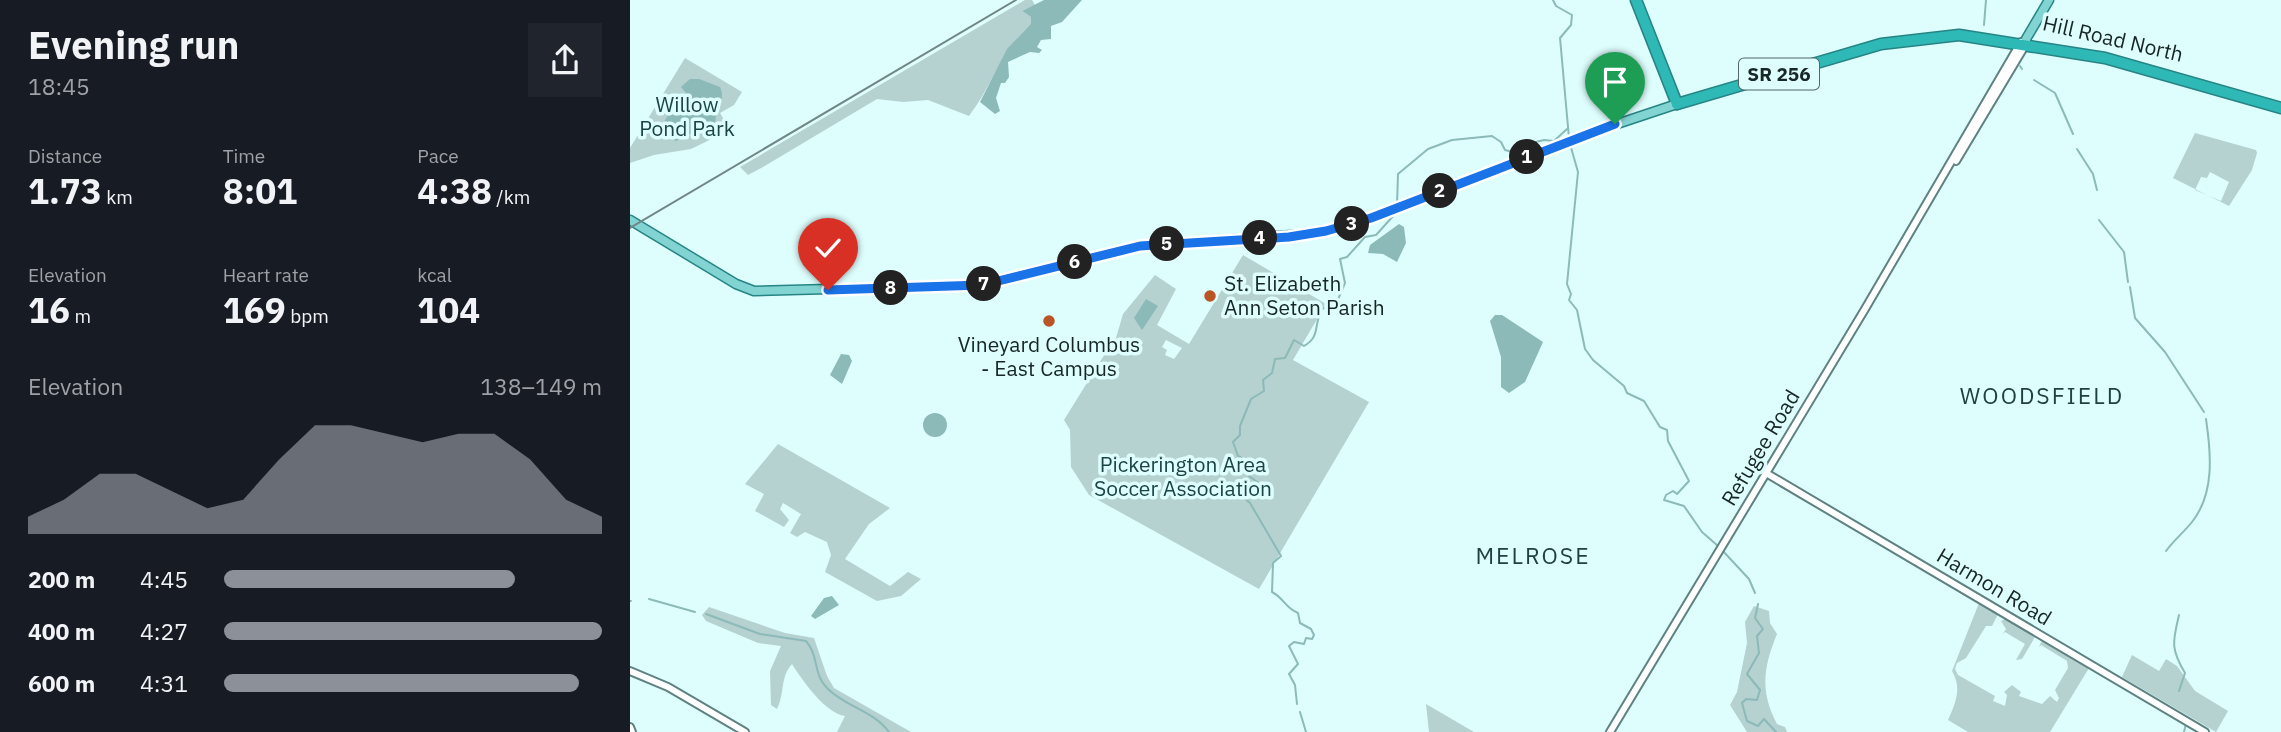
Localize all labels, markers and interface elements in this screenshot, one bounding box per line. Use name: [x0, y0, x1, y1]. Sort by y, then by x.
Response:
street label: Hill Road North: [2040, 8, 2186, 68]
text: Evening run: [28, 20, 239, 69]
button: share: [528, 23, 602, 97]
pin: [1585, 52, 1645, 124]
road number: SR 256: [1739, 58, 1819, 90]
icon: arrive: [1596, 63, 1634, 101]
text: 18:45: [28, 71, 90, 101]
park label: Willow Pond Park: [639, 90, 735, 142]
pin: 1: [1510, 140, 1544, 174]
text: Distance: [28, 144, 102, 168]
text: Time: [223, 144, 265, 168]
text: Pace: [417, 144, 459, 168]
text: 1: [1521, 144, 1532, 168]
text: 1.73: [28, 168, 102, 214]
text: 8:01: [223, 168, 297, 214]
text: 4:38: [417, 168, 492, 214]
pin: 2: [1422, 174, 1458, 208]
text: 2: [1434, 178, 1445, 202]
text: km: [102, 185, 133, 209]
text: /km: [492, 185, 530, 209]
pin: 3: [1334, 206, 1370, 242]
text: 3: [1346, 211, 1357, 235]
pin: [798, 218, 858, 290]
pin: 4: [1242, 220, 1278, 256]
text: 4: [1254, 225, 1265, 249]
pin: 5: [1150, 226, 1184, 262]
icon: check: [809, 229, 847, 267]
text: 5: [1161, 231, 1172, 255]
pin: 6: [1058, 244, 1092, 280]
text: 6: [1069, 249, 1080, 273]
text: Elevation: [28, 263, 107, 287]
text: Heart rate: [223, 263, 309, 287]
text: kcal: [417, 263, 452, 287]
pin: 7: [966, 266, 1002, 302]
place label: St. Elizabeth Ann Seton Parish: [1224, 269, 1385, 321]
pin: 8: [874, 270, 908, 306]
text: 7: [978, 271, 989, 295]
text: 8: [885, 275, 896, 299]
text: 16: [28, 287, 70, 333]
text: 169: [223, 287, 286, 333]
text: 104: [417, 287, 480, 333]
marker: St. Elizabeth Ann Seton Parish: [1202, 288, 1218, 304]
text: m: [70, 304, 91, 328]
text: bpm: [286, 304, 329, 328]
marker: Vineyard Columbus - East Campus: [1041, 313, 1057, 329]
place label: Vineyard Columbus - East Campus: [958, 330, 1140, 382]
text: Elevation: [28, 371, 123, 401]
text: 138–149 m: [480, 371, 602, 401]
district label: WOODSFIELD: [1960, 380, 2124, 410]
street label: Refugee Road: [1715, 384, 1806, 511]
park label: Pickerington Area Soccer Association: [1094, 450, 1272, 502]
district label: MELROSE: [1475, 540, 1591, 570]
street label: Harmon Road: [1932, 541, 2057, 631]
text: 200 m: [28, 564, 95, 594]
text: 4:45: [140, 564, 188, 594]
text: 400 m: [28, 616, 95, 646]
text: 4:27: [140, 616, 188, 646]
text: 600 m: [28, 668, 95, 698]
text: 4:31: [140, 668, 188, 698]

